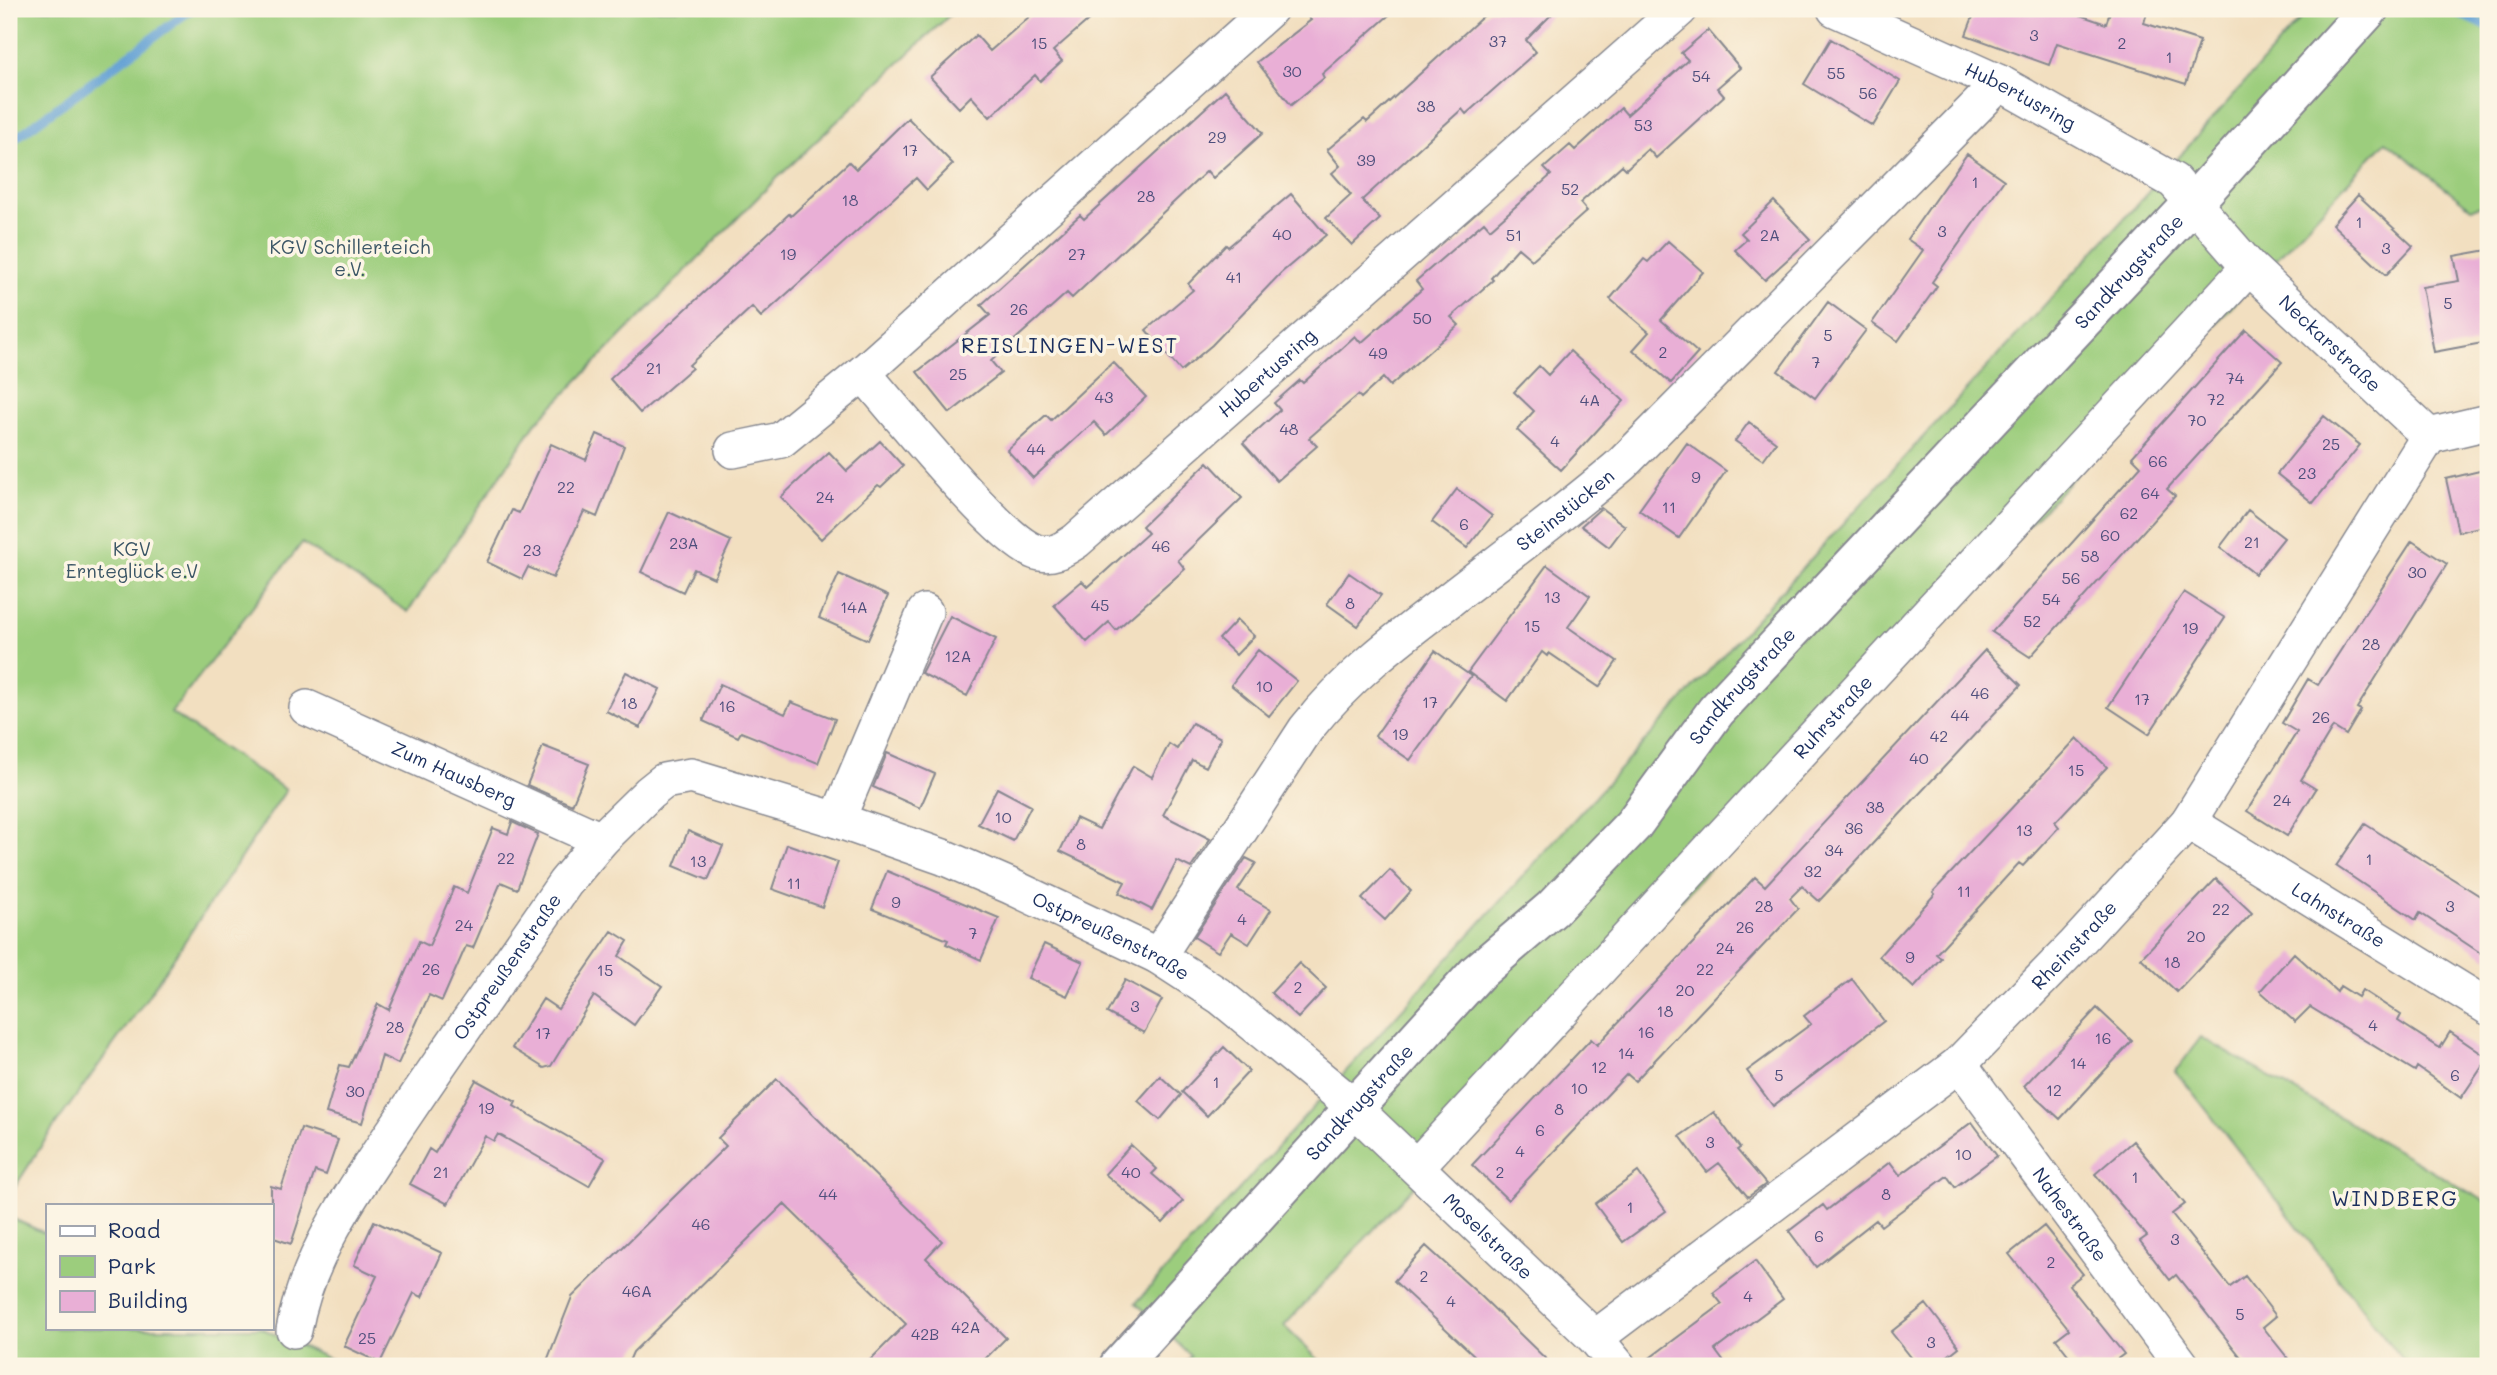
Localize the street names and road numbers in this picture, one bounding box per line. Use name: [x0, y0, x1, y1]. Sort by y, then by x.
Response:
street label: Hubertusring: [1961, 56, 2081, 135]
street label: Sandkrugstraße: [2068, 208, 2189, 334]
street label: Neckarstraße: [2274, 289, 2387, 397]
street label: Hubertusring: [1213, 323, 1321, 422]
street label: Steinstücken: [1511, 463, 1619, 556]
street label: Sandkrugstraße: [1683, 621, 1800, 749]
street label: Ruhrstraße: [1787, 669, 1877, 764]
street label: Zum Hausberg: [388, 735, 520, 812]
street label: Lahnstraße: [2287, 876, 2391, 953]
street label: Ostpreußenstraße: [1028, 885, 1195, 985]
street label: Ostpreußenstraße: [447, 888, 566, 1044]
street label: Rheinstraße: [2025, 895, 2122, 995]
street label: Sandkrugstraße: [1300, 1038, 1418, 1165]
street label: Nahestraße: [2027, 1162, 2114, 1266]
street label: Moselstraße: [1438, 1187, 1539, 1284]

